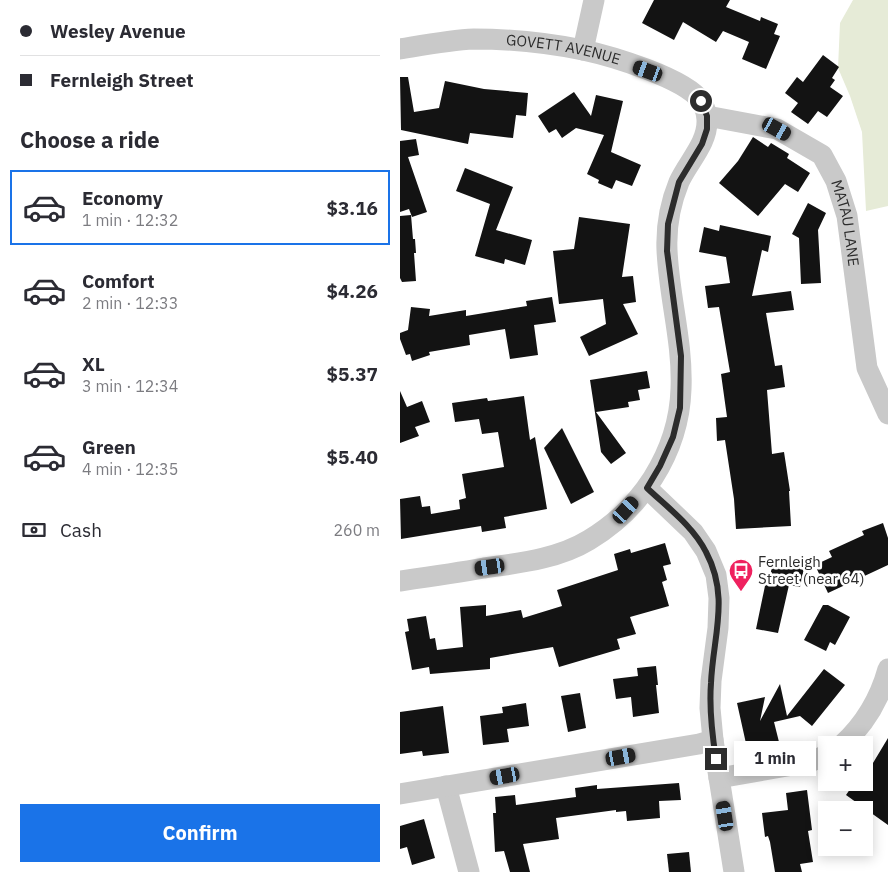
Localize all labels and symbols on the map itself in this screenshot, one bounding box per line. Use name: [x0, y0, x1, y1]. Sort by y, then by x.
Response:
street label: GOVETT AVENUE: [505, 30, 623, 69]
car: [631, 59, 664, 83]
route start: [690, 90, 712, 112]
car: [760, 115, 793, 143]
street label: MATAU LANE: [827, 177, 864, 268]
car: [610, 494, 641, 526]
place label: Fernleigh Street (near 64): [758, 552, 865, 588]
car: [474, 557, 505, 577]
bus stop icon: Fernleigh Street (near 64): [728, 558, 754, 592]
callout: 1 min: [734, 742, 816, 776]
car: [604, 747, 637, 767]
route end: [705, 748, 727, 770]
car: [488, 766, 521, 786]
car: [715, 800, 734, 832]

